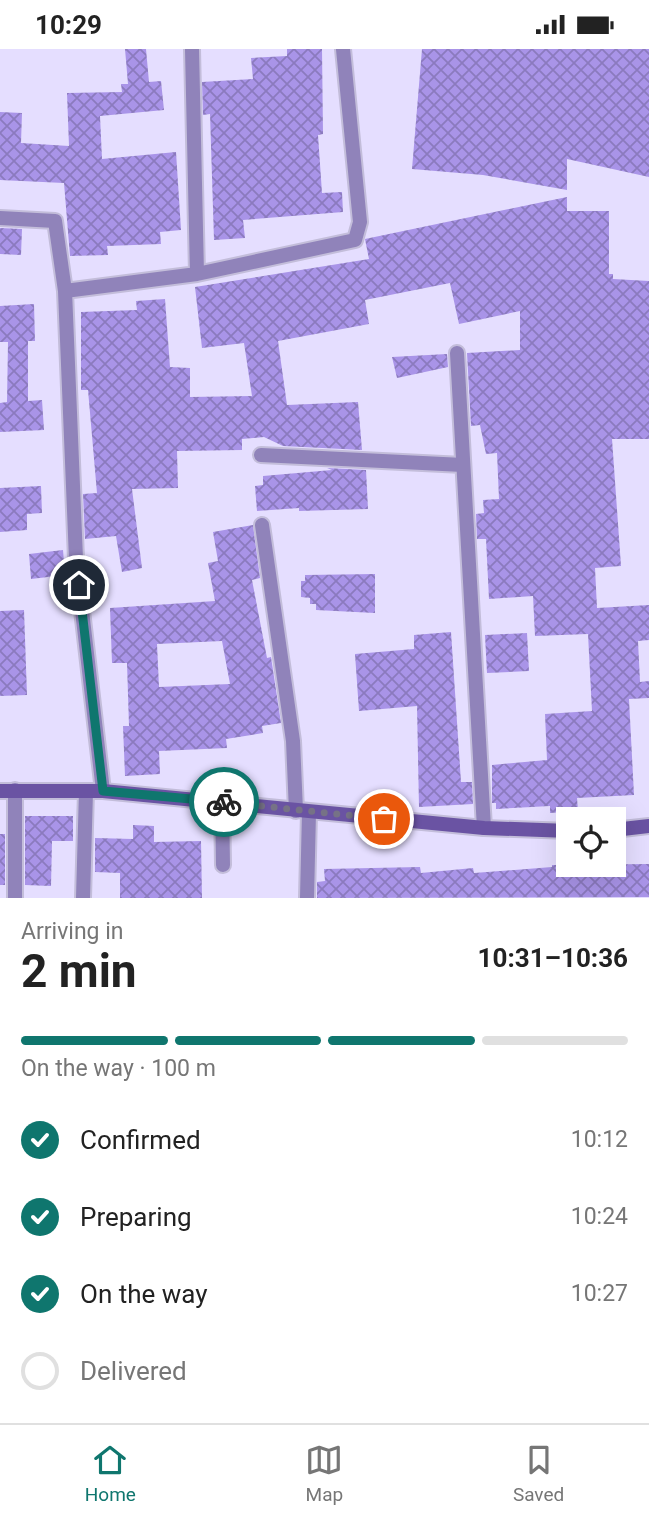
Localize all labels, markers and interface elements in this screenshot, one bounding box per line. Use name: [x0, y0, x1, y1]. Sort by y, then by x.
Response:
text: 10:29: [35, 10, 102, 40]
pin: [49, 555, 109, 615]
icon: home: [60, 566, 98, 604]
courier: [189, 767, 259, 837]
icon: bike: [205, 783, 243, 821]
pin: [354, 789, 414, 849]
icon: bag: [365, 800, 403, 838]
map controls: [556, 807, 626, 877]
button: locate: [556, 807, 626, 877]
text: Arriving in: [21, 918, 124, 945]
text: 10:31–10:36: [478, 943, 628, 973]
text: 2 min: [21, 944, 137, 998]
text: On the way · 100 m: [21, 1055, 216, 1082]
icon: check: [21, 1121, 59, 1159]
text: Confirmed: [80, 1125, 201, 1155]
text: 10:12: [571, 1126, 628, 1153]
icon: check: [21, 1198, 59, 1236]
text: Preparing: [80, 1202, 192, 1232]
text: 10:24: [571, 1203, 628, 1230]
icon: check: [21, 1275, 59, 1313]
text: On the way: [80, 1279, 208, 1309]
text: 10:27: [571, 1280, 628, 1307]
text: Delivered: [80, 1356, 187, 1386]
tab: Home: [85, 1441, 136, 1506]
tab: Map: [305, 1441, 343, 1506]
tab: Saved: [513, 1441, 564, 1506]

